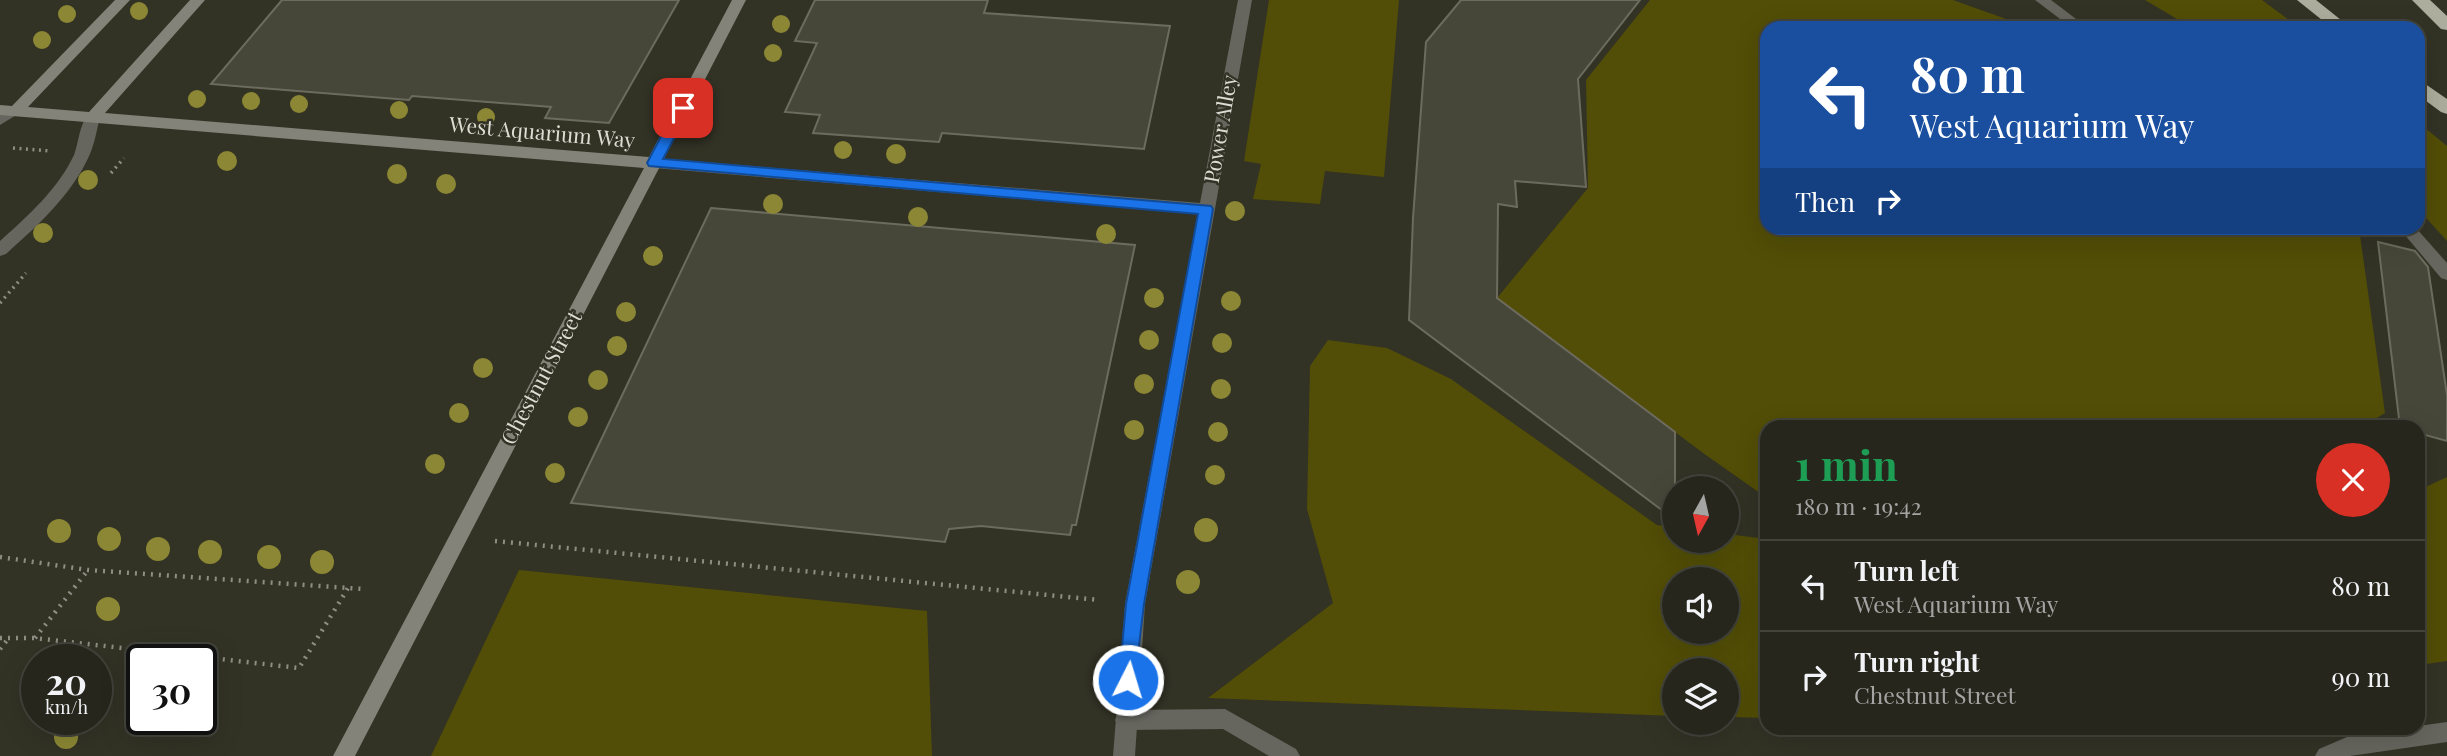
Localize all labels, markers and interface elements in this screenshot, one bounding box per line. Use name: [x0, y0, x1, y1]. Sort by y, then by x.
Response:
text: 80 m: [1910, 40, 2025, 105]
icon: left: [1795, 49, 1886, 140]
street label: Power Alley: [1196, 72, 1242, 185]
pin: [653, 78, 713, 138]
icon: arrive: [664, 89, 702, 127]
text: West Aquarium Way: [1910, 103, 2194, 146]
street label: West Aquarium Way: [447, 109, 637, 153]
icon: right: [1869, 182, 1907, 220]
text: Then: [1795, 184, 1855, 219]
street label: Chestnut Street: [493, 305, 588, 449]
text: 1 min: [1795, 436, 1898, 492]
button: close: [2316, 443, 2390, 517]
north arrow: [1662, 476, 1740, 553]
map controls: [1662, 476, 1739, 735]
text: 180 m · 19:42: [1795, 490, 1922, 521]
text: Turn left: [1854, 553, 1959, 588]
button: sound: [1662, 567, 1739, 644]
icon: left: [1795, 567, 1833, 605]
text: 80 m: [2331, 568, 2390, 603]
text: West Aquarium Way: [1854, 588, 2058, 619]
position arrow: [1091, 643, 1165, 717]
speed limit sign: 30: [126, 644, 217, 735]
text: Turn right: [1854, 644, 1980, 679]
text: 20: [46, 657, 87, 704]
button: layers: [1662, 658, 1739, 735]
icon: right: [1795, 658, 1833, 696]
text: 90 m: [2332, 659, 2390, 694]
text: Chestnut Street: [1854, 679, 2016, 710]
text: km/h: [45, 695, 88, 719]

